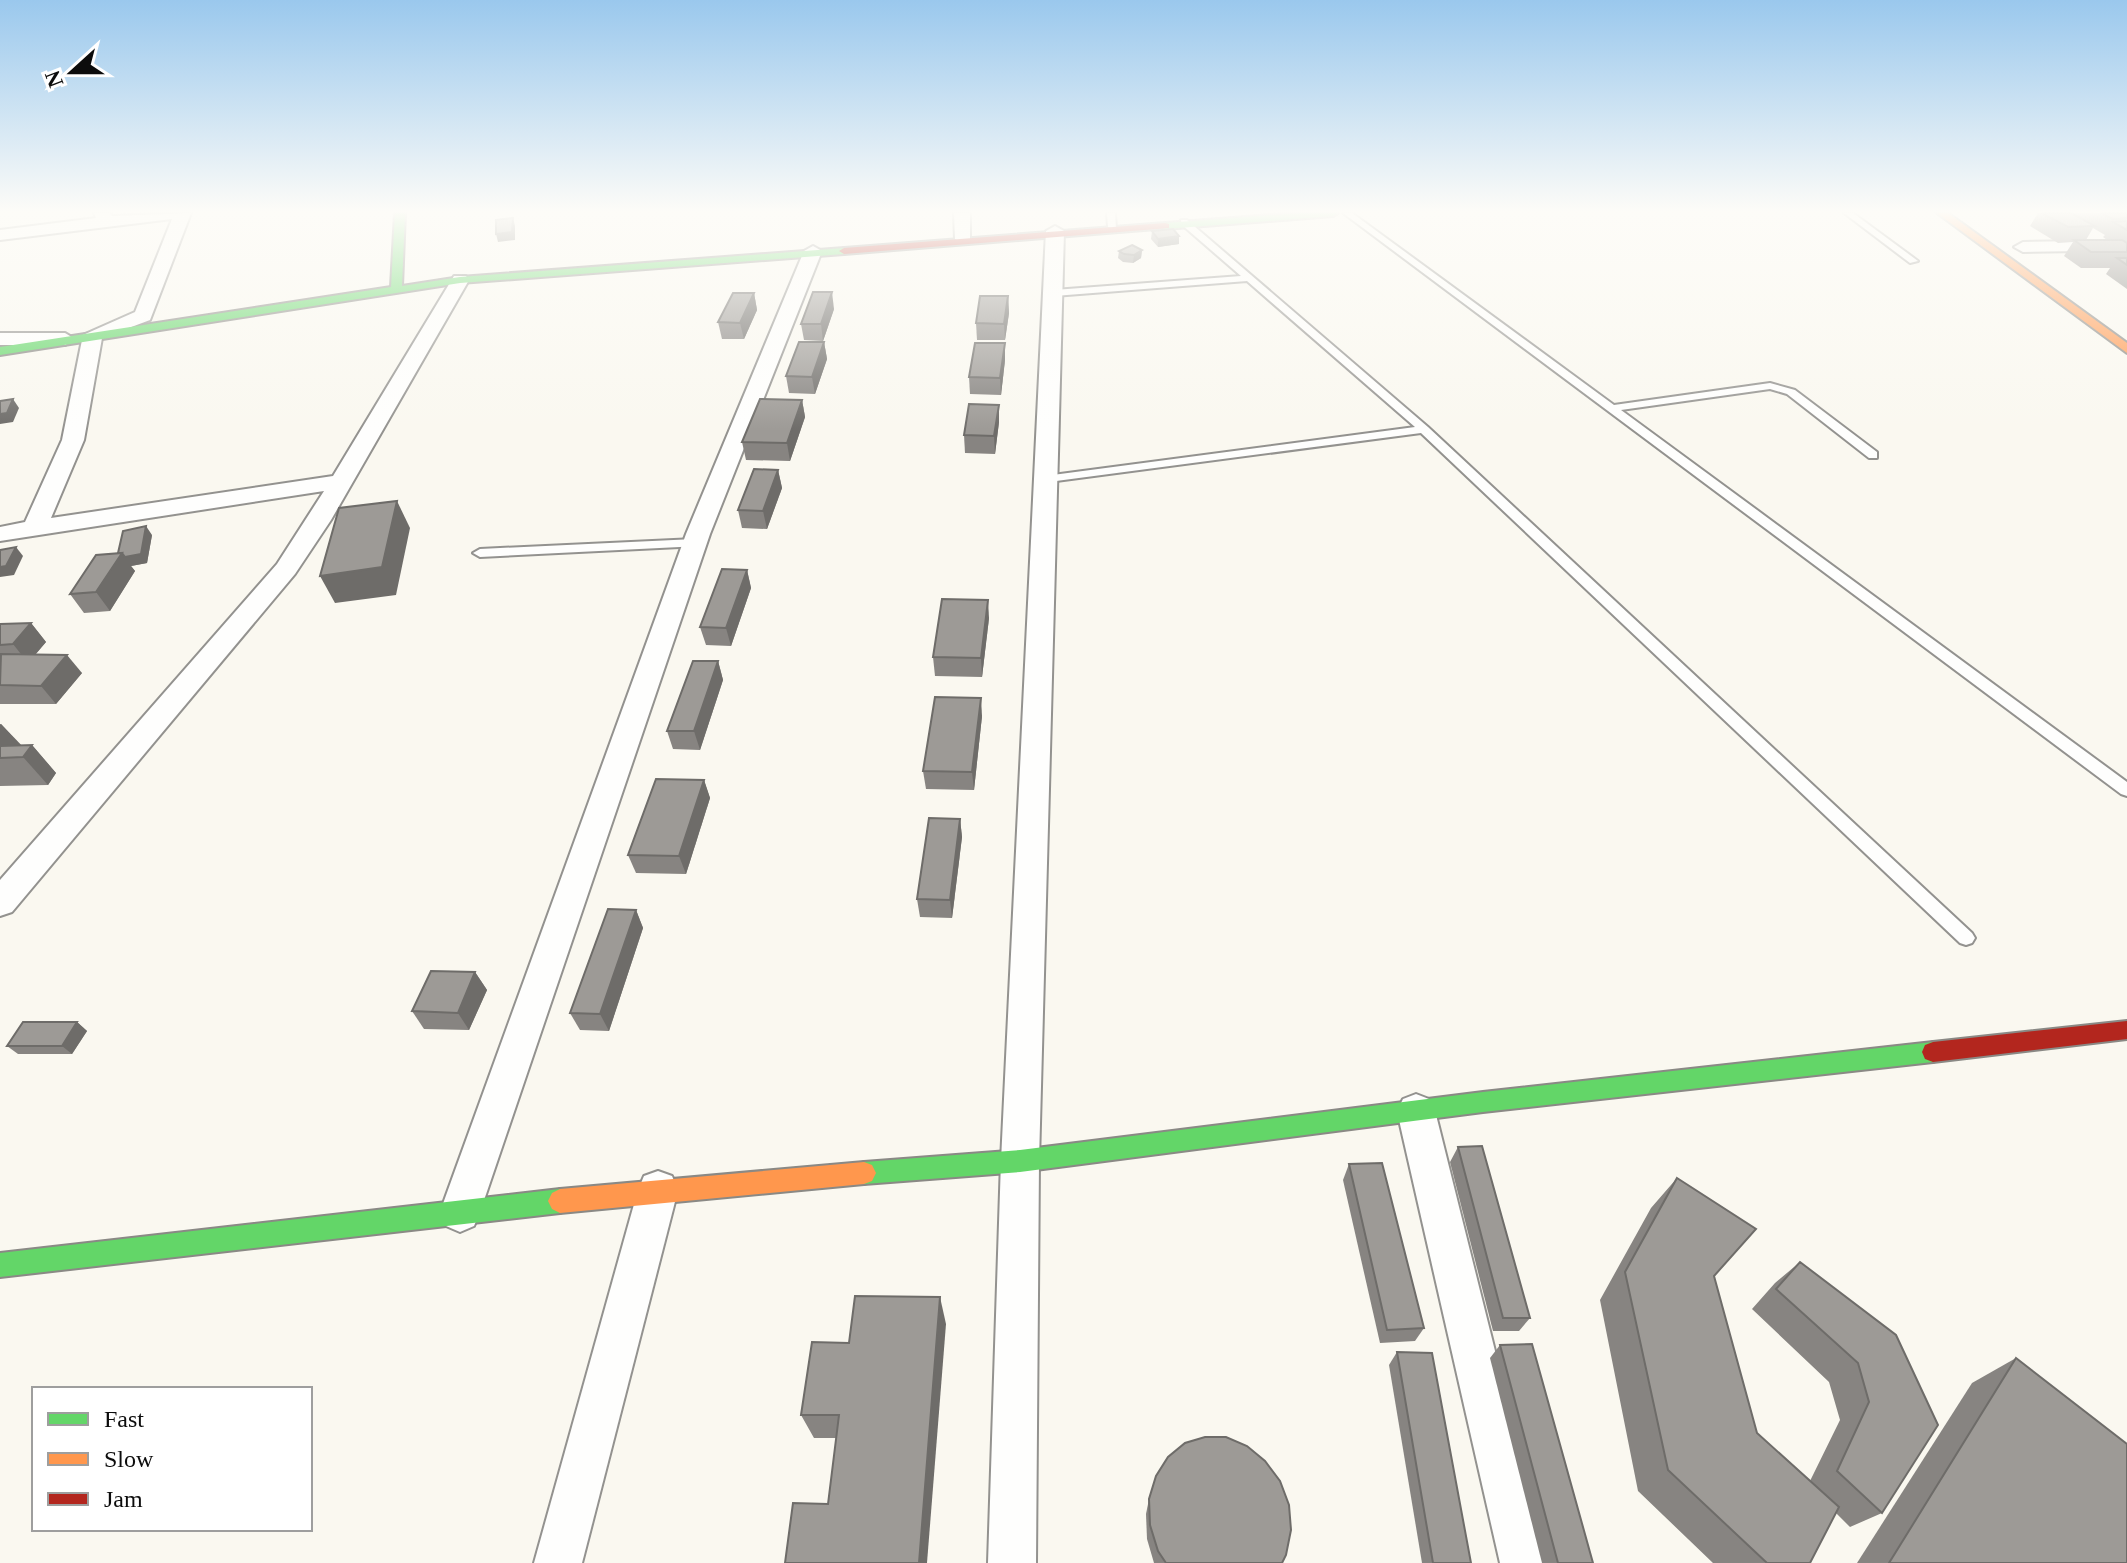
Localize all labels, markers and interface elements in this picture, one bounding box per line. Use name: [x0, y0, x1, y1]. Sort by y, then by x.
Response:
north arrow: [32, 32, 112, 112]
text: N: [39, 67, 68, 91]
legend: [32, 1387, 312, 1531]
text: Fast: [104, 1406, 144, 1432]
text: Slow: [104, 1446, 154, 1472]
text: Jam: [104, 1486, 143, 1512]

